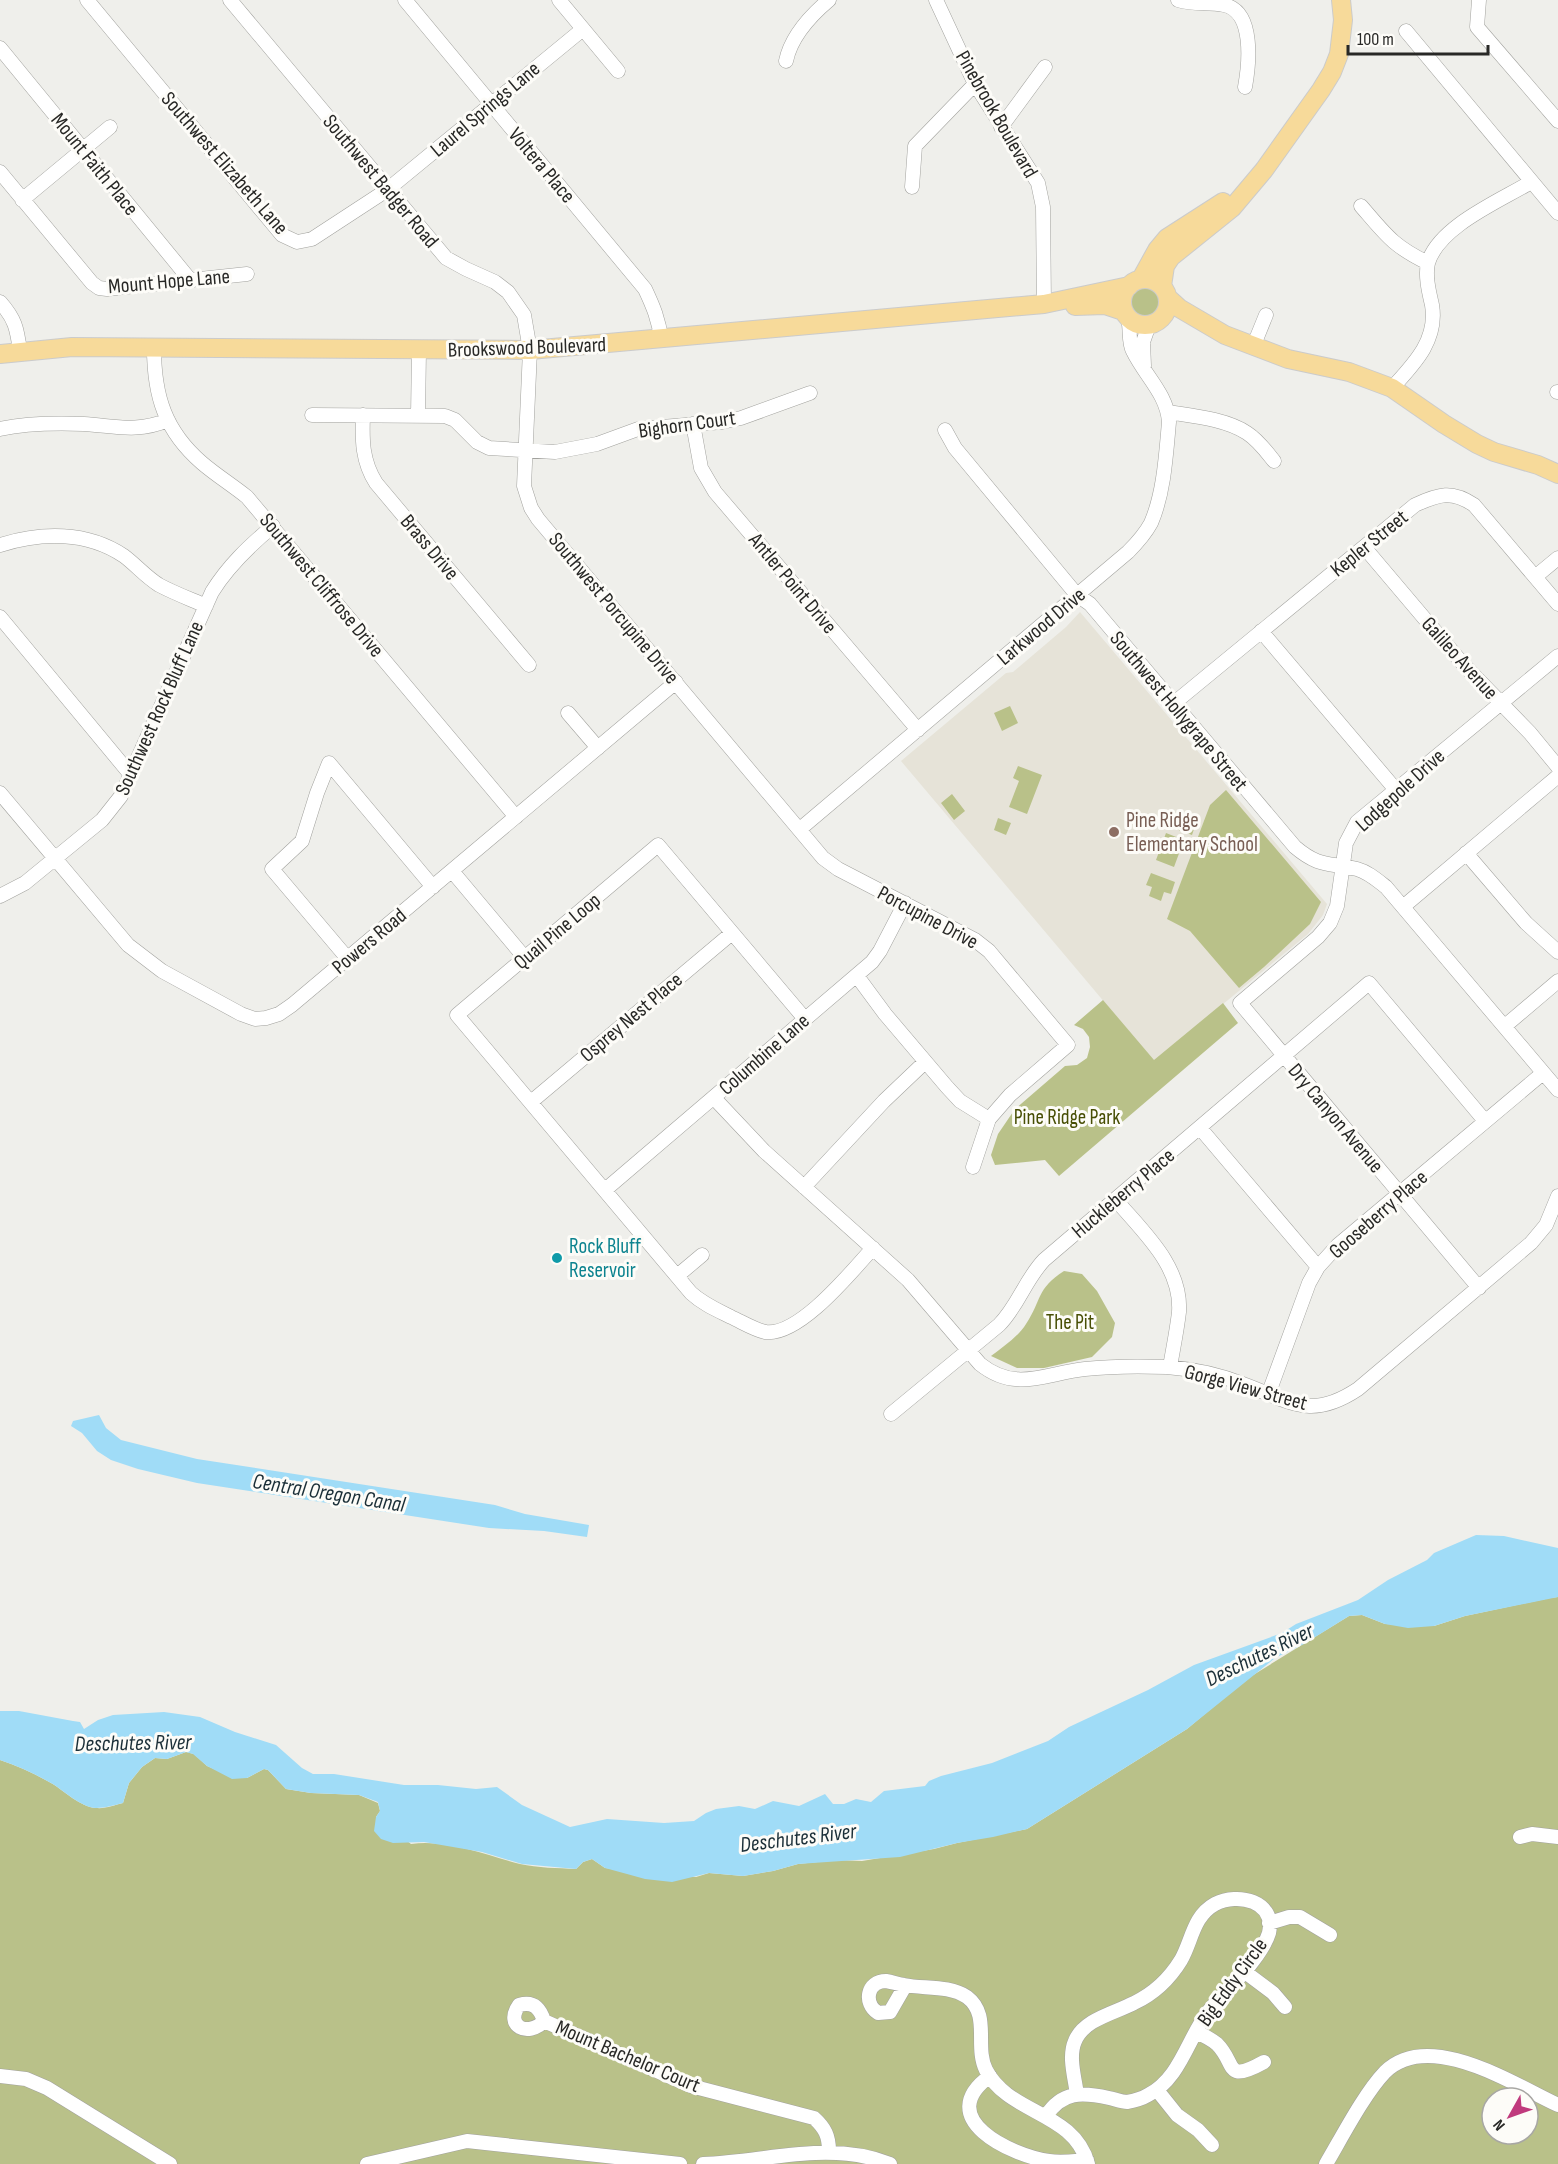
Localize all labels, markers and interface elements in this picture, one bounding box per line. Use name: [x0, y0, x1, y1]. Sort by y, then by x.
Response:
scale bar: [1348, 18, 1488, 56]
text: 100 m: [1357, 29, 1394, 50]
street label: Pinebrook Boulevard: [950, 46, 1043, 182]
street label: Laurel Springs Lane: [426, 56, 545, 162]
street label: Southwest Elizabeth Lane: [156, 87, 293, 240]
street label: Mount Faith Place: [46, 108, 144, 221]
street label: Southwest Badger Road: [317, 109, 444, 253]
street label: Voltera Place: [503, 122, 580, 208]
street label: Mount Hope Lane: [107, 264, 231, 299]
street label: Brookswood Boulevard: [447, 332, 607, 363]
street label: Bighorn Court: [637, 405, 737, 444]
street label: Kepler Street: [1326, 505, 1413, 582]
street label: Southwest Cliffrose Drive: [254, 508, 389, 662]
street label: Brass Drive: [395, 509, 464, 585]
street label: Antler Point Drive: [743, 527, 842, 639]
street label: Southwest Porcupine Drive: [543, 528, 684, 689]
street label: Larkwood Drive: [992, 582, 1091, 671]
street label: Galileo Avenue: [1416, 612, 1503, 705]
street label: Southwest Rock Bluff Lane: [110, 617, 209, 799]
street label: Southwest Hollygrape Street: [1104, 626, 1253, 796]
street label: Lodgepole Drive: [1351, 744, 1450, 837]
place label: Pine Ridge Elementary School: [1126, 808, 1258, 857]
marker: Pine Ridge Elementary School: [1107, 825, 1121, 839]
street label: Porcupine Drive: [873, 880, 982, 954]
street label: Quail Pine Loop: [509, 888, 606, 975]
street label: Powers Road: [327, 903, 412, 980]
street label: Osprey Nest Place: [575, 967, 688, 1067]
street label: Columbine Lane: [714, 1008, 815, 1100]
street label: Dry Canyon Avenue: [1283, 1059, 1389, 1178]
park label: Pine Ridge Park: [1014, 1105, 1120, 1130]
street label: Huckleberry Place: [1067, 1143, 1180, 1244]
street label: Gooseberry Place: [1324, 1165, 1433, 1264]
place label: Rock Bluff Reservoir: [569, 1234, 642, 1283]
marker: Rock Bluff Reservoir: [550, 1251, 564, 1265]
park label: The Pit: [1046, 1310, 1094, 1335]
street label: Gorge View Street: [1182, 1359, 1310, 1416]
water label: Central Oregon Canal: [251, 1468, 408, 1519]
water label: Deschutes River: [1201, 1617, 1319, 1693]
water label: Deschutes River: [74, 1729, 192, 1758]
water label: Deschutes River: [739, 1818, 859, 1859]
street label: Big Eddy Circle: [1192, 1933, 1273, 2031]
street label: Mount Bachelor Court: [552, 2015, 704, 2098]
north arrow: [1480, 2086, 1540, 2146]
text: N: [1490, 2115, 1510, 2134]

